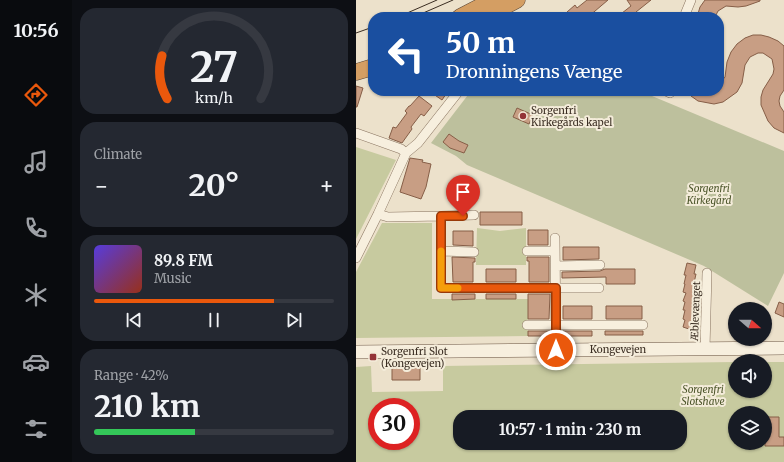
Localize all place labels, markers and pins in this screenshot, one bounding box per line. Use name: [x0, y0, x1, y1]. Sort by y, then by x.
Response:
place label: Sorgenfri Kirkegårds kapel: [531, 104, 612, 129]
marker: Sorgenfri Kirkegårds kapel: [518, 111, 528, 121]
pin: [446, 175, 480, 216]
place label: Sorgenfri Slot (Kongevejen): [381, 345, 448, 370]
marker: Sorgenfri Slot (Kongevejen): [368, 352, 378, 362]

